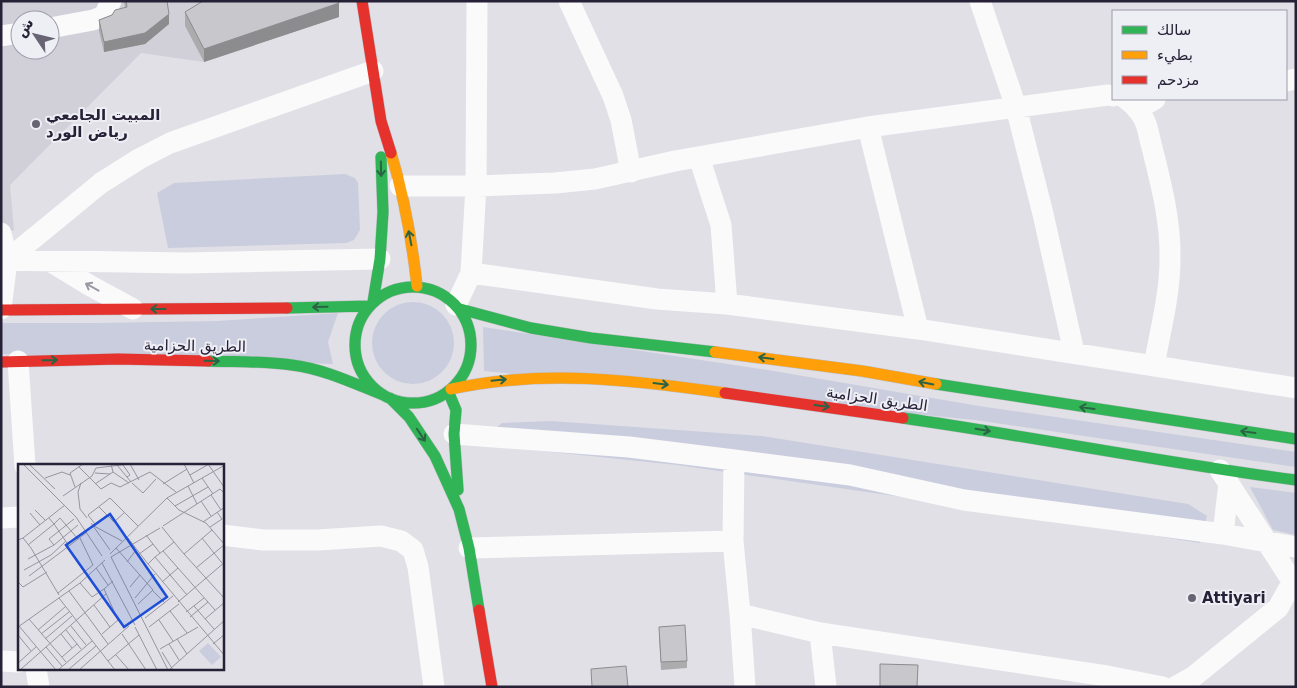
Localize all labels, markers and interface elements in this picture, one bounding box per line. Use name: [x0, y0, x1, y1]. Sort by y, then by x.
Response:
north arrow: [10, 10, 60, 60]
legend: [1112, 10, 1287, 100]
text: ش: [12, 15, 36, 40]
text: سالك: [1157, 21, 1191, 39]
text: بطيء: [1157, 46, 1193, 65]
text: مزدحم: [1157, 71, 1199, 89]
place label: المبيت الجامعي رياض الورد: [46, 106, 160, 141]
marker: المبيت الجامعي رياض الورد: [30, 118, 42, 130]
one-way arrow: [376, 161, 386, 177]
one-way arrow: [405, 230, 414, 246]
one-way arrow: [86, 281, 100, 291]
one-way arrow: [312, 302, 328, 312]
one-way arrow: [150, 304, 166, 314]
street label: الطريق الحزامية: [144, 336, 246, 356]
one-way arrow: [758, 353, 774, 363]
one-way arrow: [42, 355, 58, 365]
one-way arrow: [204, 356, 220, 366]
one-way arrow: [491, 375, 507, 385]
one-way arrow: [919, 377, 935, 387]
one-way arrow: [653, 379, 669, 389]
street label: الطريق الحزامية: [825, 383, 929, 415]
one-way arrow: [814, 402, 830, 412]
one-way arrow: [1079, 403, 1095, 413]
one-way arrow: [975, 425, 991, 435]
one-way arrow: [1240, 426, 1256, 436]
one-way arrow: [416, 428, 426, 442]
inset map: [18, 464, 224, 670]
place label: Attiyari: [1202, 589, 1266, 607]
marker: Attiyari: [1186, 592, 1198, 604]

